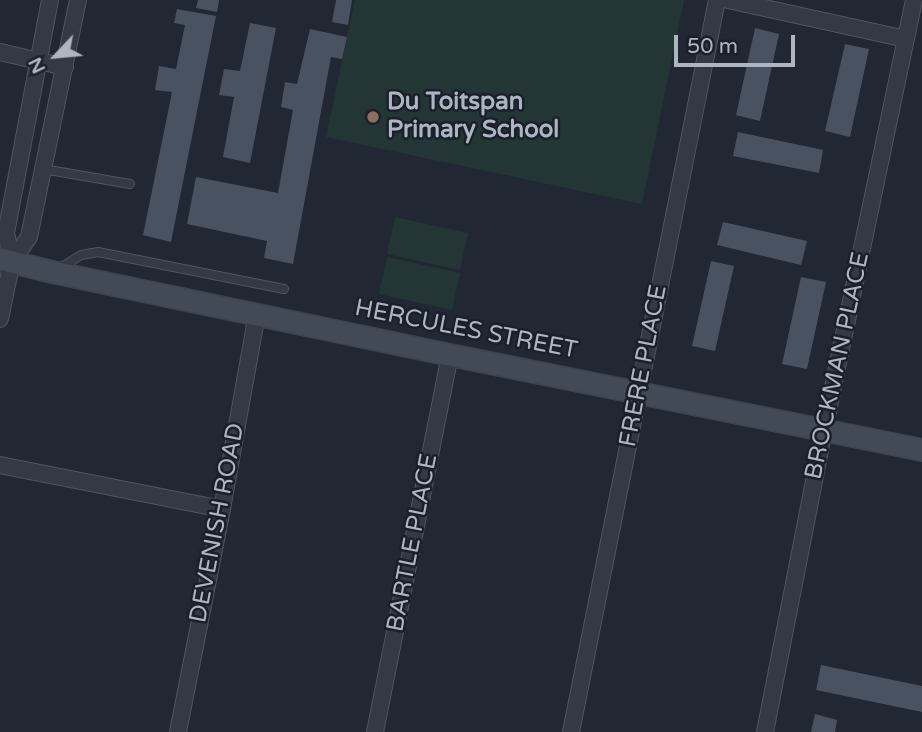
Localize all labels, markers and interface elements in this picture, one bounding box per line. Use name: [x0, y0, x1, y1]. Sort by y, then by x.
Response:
north arrow: [21, 21, 91, 91]
scale bar: [677, 21, 798, 65]
text: 50 m: [687, 34, 738, 59]
text: N: [24, 54, 50, 77]
place label: Du Toitspan Primary School: [387, 89, 559, 145]
marker: Du Toitspan Primary School: [365, 109, 381, 125]
street label: BROCKMAN PLACE: [800, 250, 876, 482]
street label: FRERE PLACE: [614, 282, 674, 450]
street label: HERCULES STREET: [352, 294, 580, 366]
street label: DEVENISH ROAD: [185, 421, 251, 625]
street label: BARTLE PLACE: [382, 452, 444, 634]

